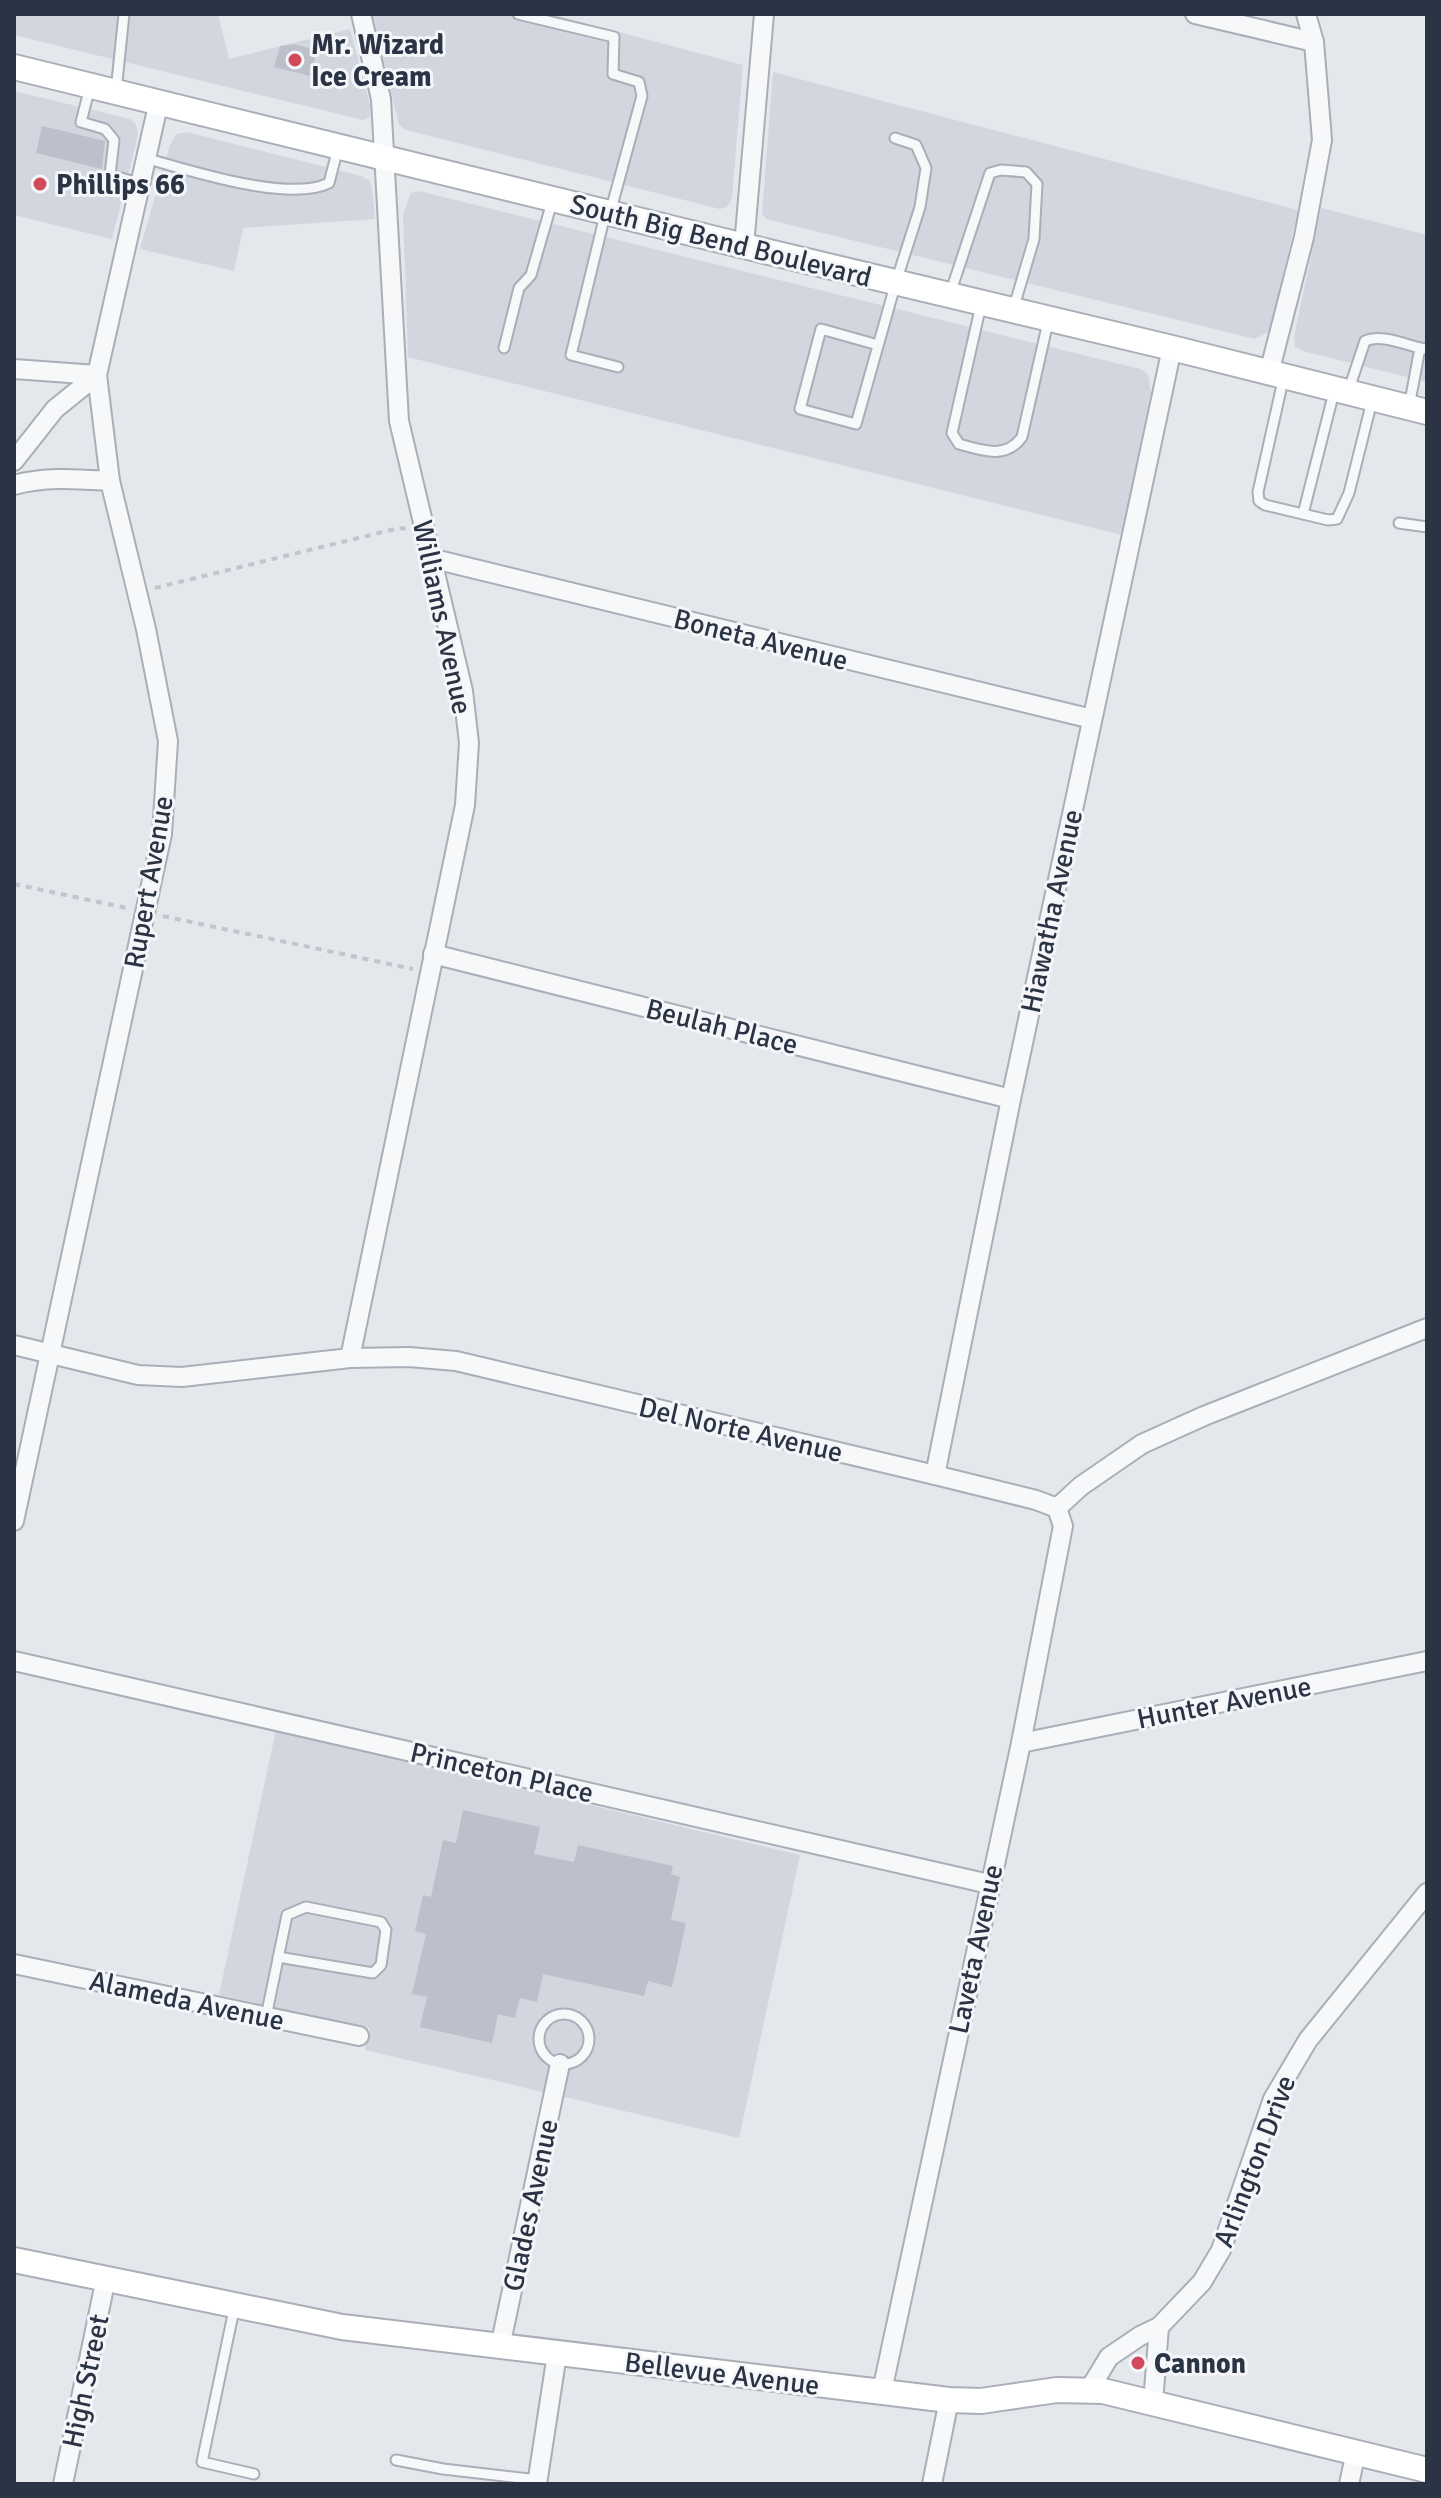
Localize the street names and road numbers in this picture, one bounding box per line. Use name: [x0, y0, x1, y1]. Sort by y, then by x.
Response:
street label: South Big Bend Boulevard: [566, 187, 875, 295]
street label: Williams Avenue: [405, 517, 479, 717]
street label: Boneta Avenue: [670, 602, 851, 678]
street label: Rupert Avenue: [117, 793, 181, 971]
street label: Hiawatha Avenue: [1014, 806, 1090, 1016]
street label: Beulah Place: [642, 992, 801, 1062]
street label: Del Norte Avenue: [635, 1390, 846, 1470]
street label: Hunter Avenue: [1134, 1669, 1314, 1737]
street label: Princeton Place: [407, 1735, 597, 1811]
street label: Laveta Avenue: [941, 1861, 1011, 2037]
street label: Alameda Avenue: [86, 1964, 287, 2038]
street label: Arlington Drive: [1207, 2071, 1303, 2252]
street label: Glades Avenue: [496, 2116, 566, 2294]
street label: High Street: [55, 2311, 117, 2451]
street label: Bellevue Avenue: [622, 2345, 821, 2403]

